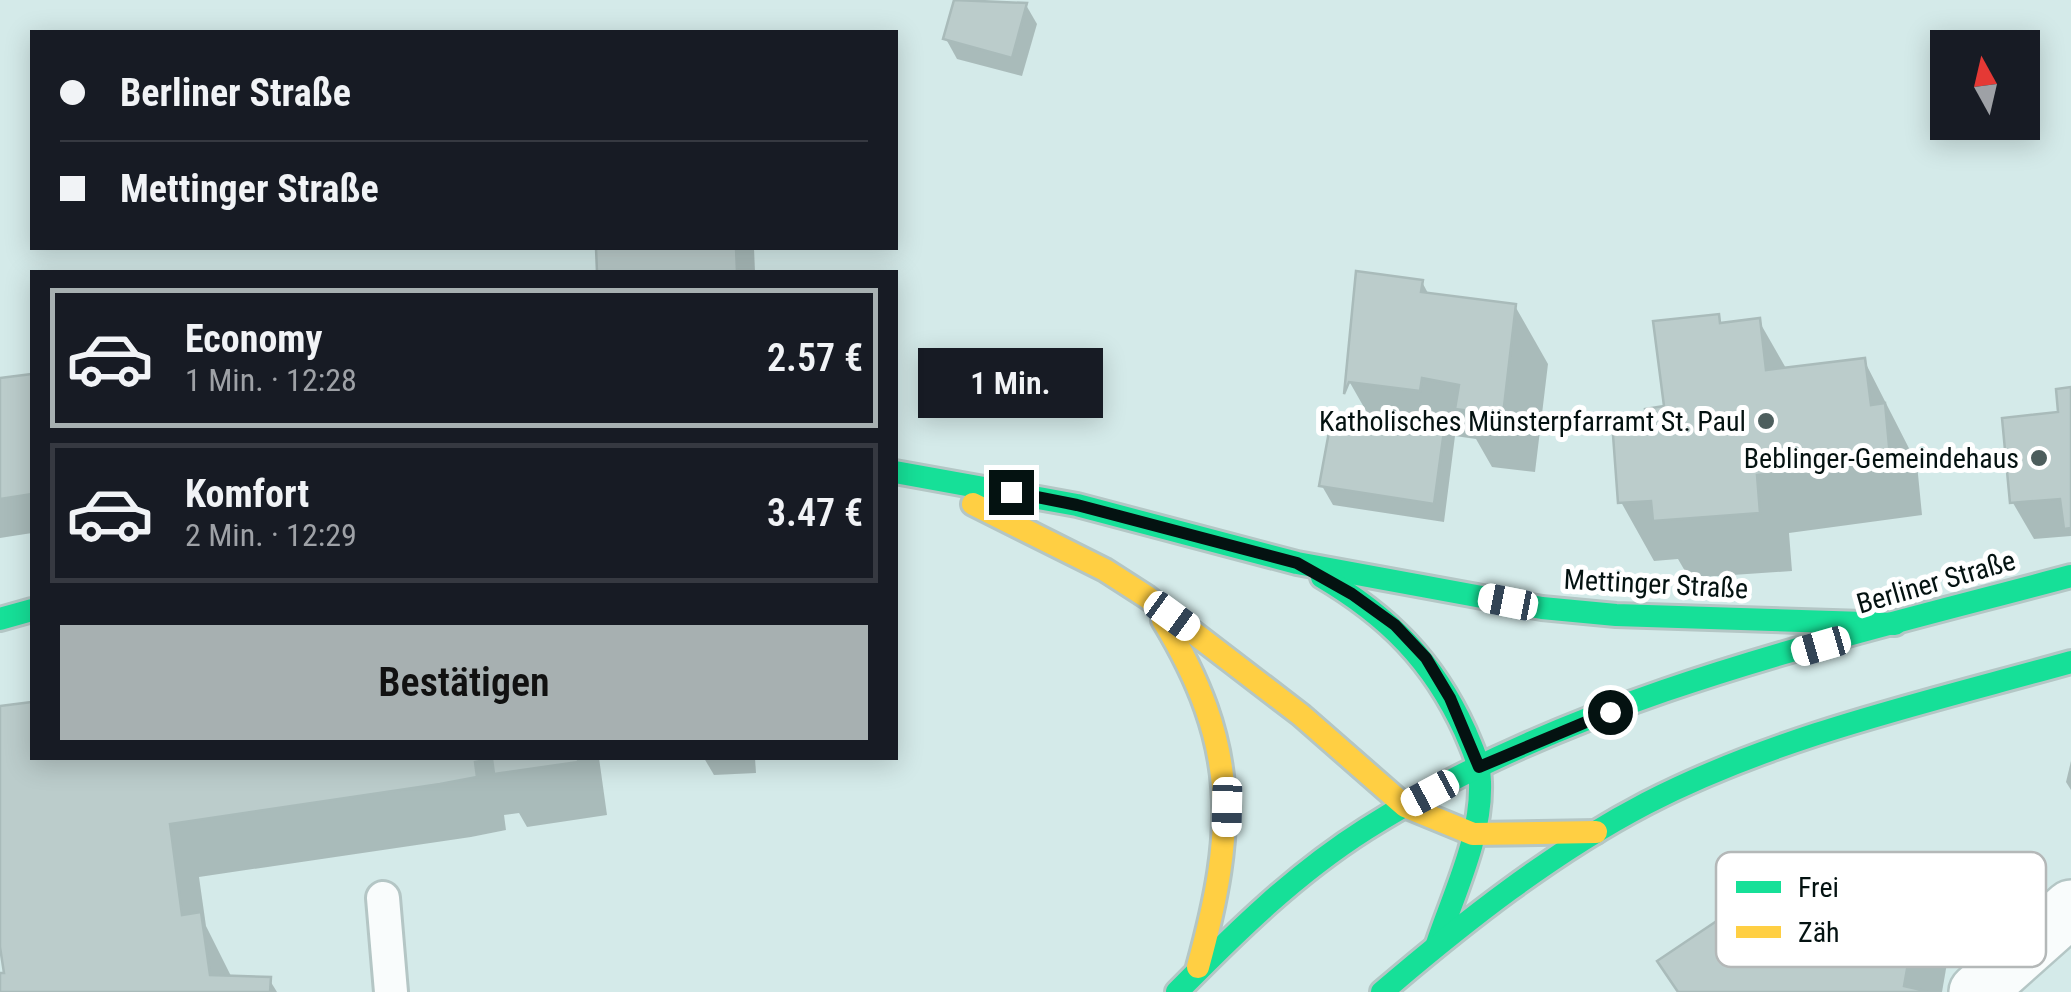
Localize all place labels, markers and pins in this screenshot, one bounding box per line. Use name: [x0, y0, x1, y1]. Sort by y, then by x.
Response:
place label: Katholisches Münsterpfarramt St. Paul: [1319, 405, 1746, 438]
marker: Katholisches Münsterpfarramt St. Paul: [1755, 410, 1777, 432]
place label: Beblinger-Gemeindehaus: [1744, 442, 2019, 475]
marker: Beblinger-Gemeindehaus: [2028, 447, 2050, 469]

